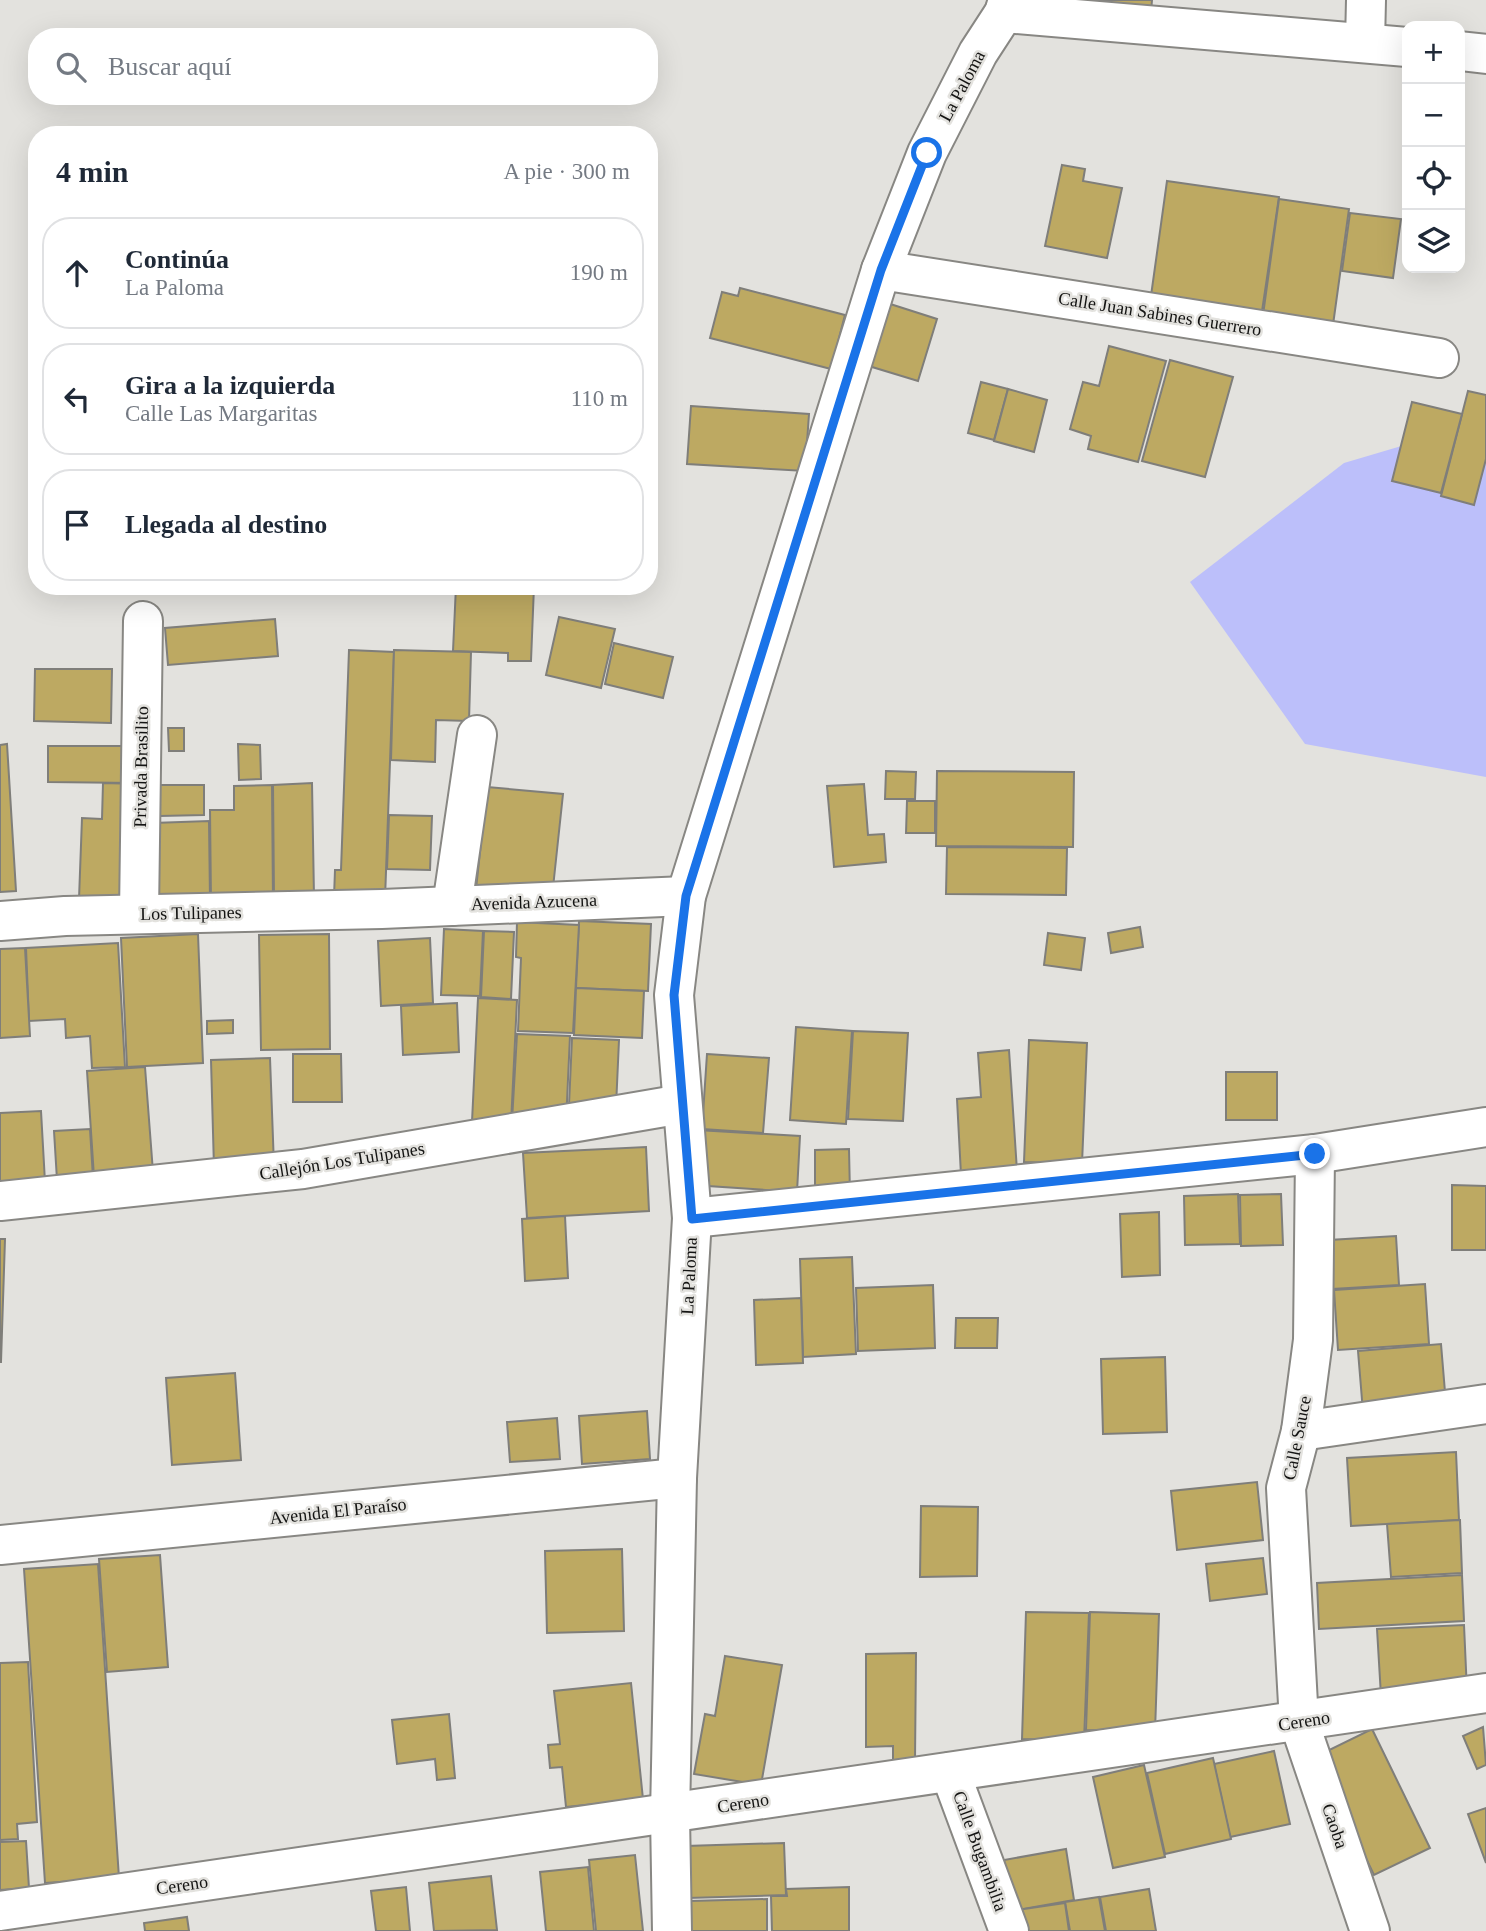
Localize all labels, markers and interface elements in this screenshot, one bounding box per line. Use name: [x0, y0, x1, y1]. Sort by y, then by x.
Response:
map controls: [1402, 21, 1465, 273]
button: +: [1402, 21, 1465, 84]
search box: [28, 28, 658, 105]
street label: La Paloma: [935, 47, 989, 125]
icon: search: [52, 48, 90, 86]
text: Buscar aquí: [108, 52, 231, 81]
button: −: [1402, 84, 1465, 147]
route start: [911, 137, 942, 168]
button: locate: [1402, 147, 1465, 210]
text: 4 min: [56, 155, 129, 188]
text: A pie · 300 m: [504, 159, 630, 184]
button: layers: [1402, 210, 1465, 273]
text: Continúa: [125, 245, 229, 274]
icon: ahead: [58, 254, 96, 292]
text: 190 m: [570, 260, 628, 285]
text: La Paloma: [125, 275, 224, 300]
street label: Calle Juan Sabines Guerrero: [1057, 288, 1263, 340]
text: Gira a la izquierda: [125, 371, 335, 400]
icon: left: [58, 380, 96, 418]
text: 110 m: [571, 386, 628, 411]
text: Calle Las Margaritas: [125, 401, 317, 426]
icon: arrive: [58, 506, 96, 544]
text: Llegada al destino: [125, 510, 327, 539]
street label: Privada Brasilito: [130, 706, 152, 828]
street label: Avenida Azucena: [471, 890, 597, 914]
street label: Los Tulipanes: [140, 902, 242, 924]
street label: Callejón Los Tulipanes: [258, 1138, 426, 1184]
route end: [1299, 1138, 1330, 1169]
street label: La Paloma: [677, 1237, 701, 1315]
street label: Calle Sauce: [1279, 1394, 1315, 1482]
street label: Avenida El Paraíso: [269, 1494, 407, 1528]
street label: Cereno: [1277, 1707, 1331, 1735]
street label: Calle Bugambilia: [949, 1788, 1011, 1914]
street label: Cereno: [716, 1789, 770, 1817]
street label: Caoba: [1318, 1801, 1352, 1851]
street label: Cereno: [155, 1871, 209, 1899]

